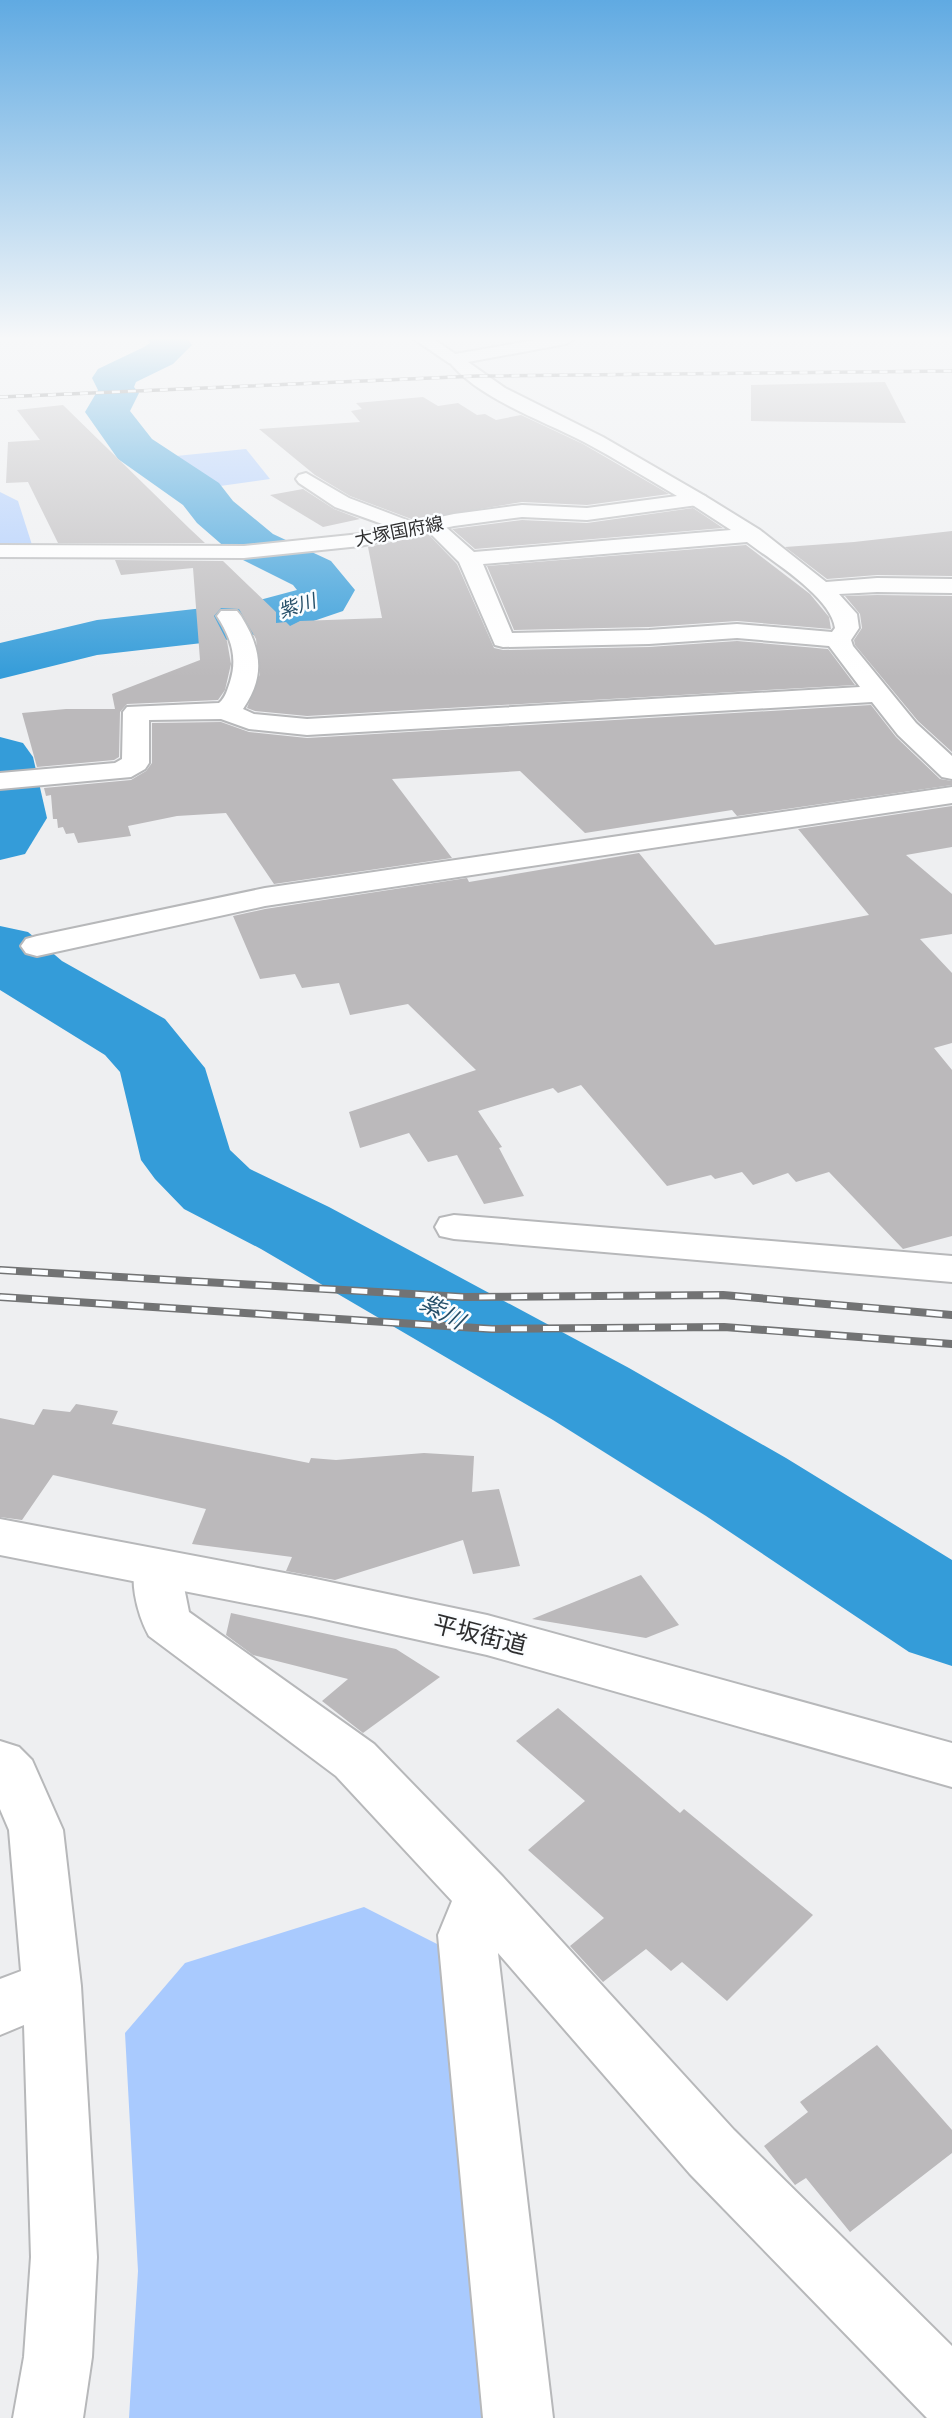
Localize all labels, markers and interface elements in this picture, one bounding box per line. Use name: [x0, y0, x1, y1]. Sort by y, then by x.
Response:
street label: 大塚国府線: [353, 512, 445, 550]
water label: 紫川: [275, 589, 321, 623]
water label: 紫川: [415, 1289, 471, 1336]
street label: 平坂街道: [430, 1610, 530, 1660]

